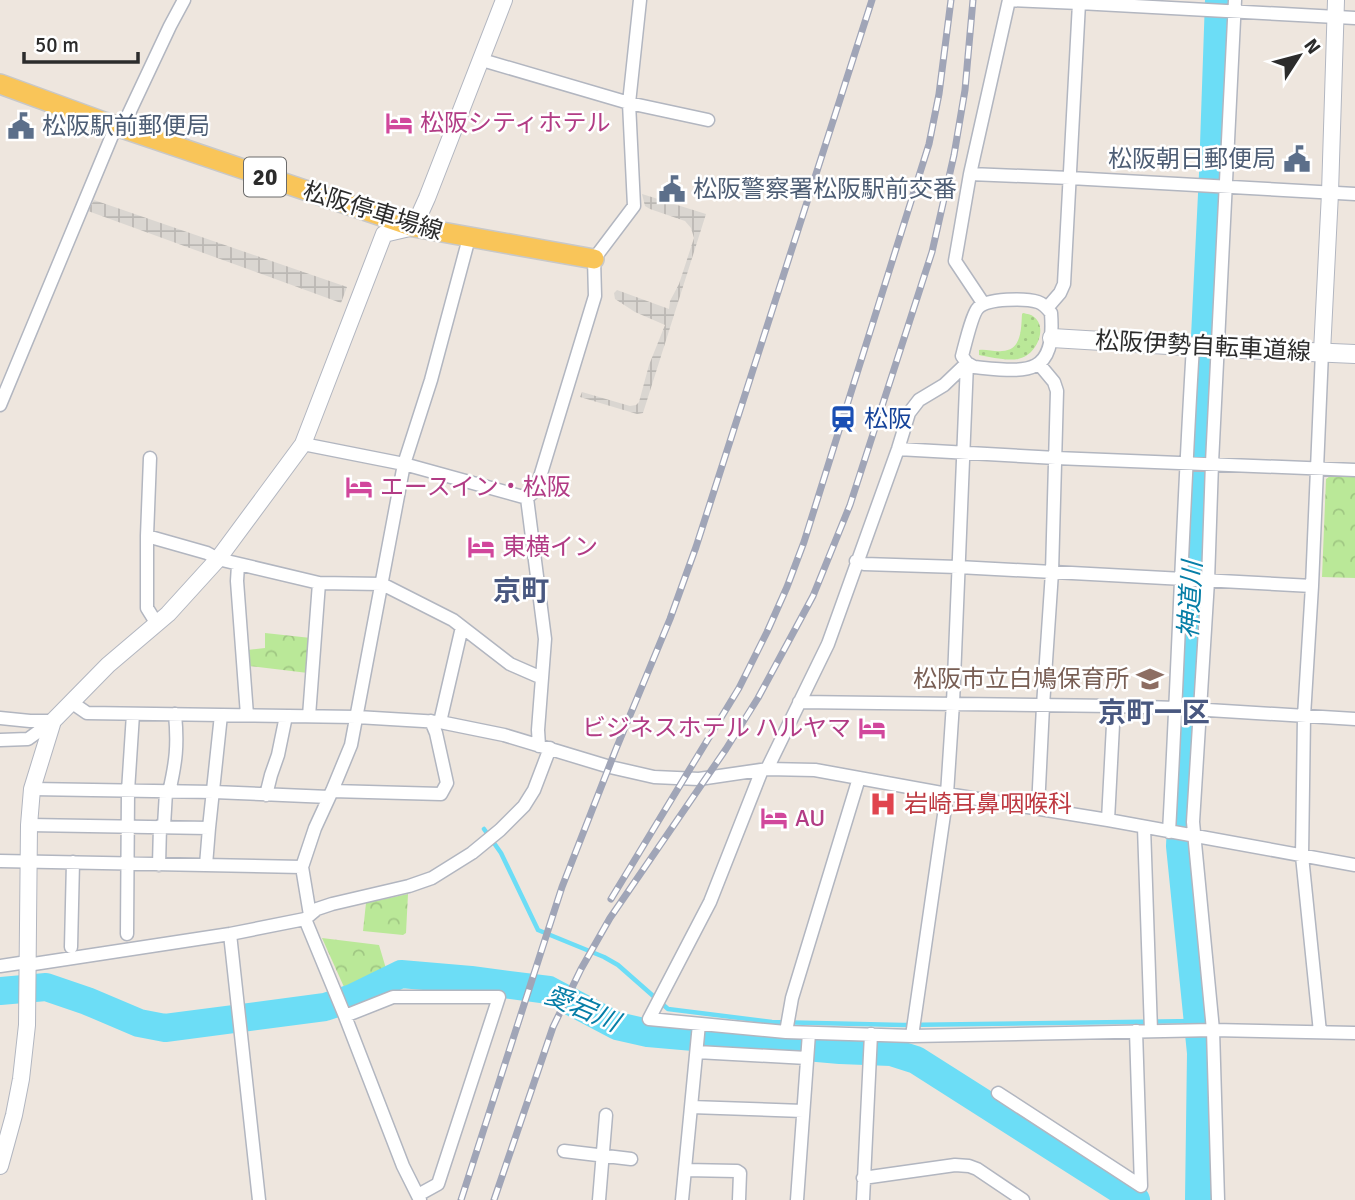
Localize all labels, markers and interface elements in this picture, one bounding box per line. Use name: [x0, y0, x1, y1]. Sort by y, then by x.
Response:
scale bar: [24, 21, 138, 65]
north arrow: [1264, 21, 1334, 91]
text: 50 m: [35, 32, 79, 58]
text: N: [1298, 34, 1326, 59]
hotel icon: 松阪シティホテル: [384, 108, 414, 138]
place label: 松阪シティホテル: [420, 108, 611, 138]
public building icon: 松阪駅前郵便局: [6, 111, 36, 141]
place label: 松阪駅前郵便局: [42, 111, 210, 141]
place label: 松阪朝日郵便局: [1108, 144, 1276, 174]
public building icon: 松阪朝日郵便局: [1282, 144, 1312, 174]
road number: 20: [244, 158, 286, 196]
public building icon: 松阪警察署松阪駅前交番: [657, 174, 687, 204]
place label: 松阪警察署松阪駅前交番: [693, 174, 957, 204]
street label: 松阪停車場線: [300, 176, 446, 246]
street label: 松阪伊勢自転車道線: [1094, 325, 1312, 367]
station icon: 松阪: [828, 404, 858, 434]
place label: 松阪: [864, 404, 912, 434]
hotel icon: エースイン・松阪: [344, 472, 374, 502]
place label: エースイン・松阪: [380, 472, 571, 502]
hotel icon: 東横イン: [466, 532, 496, 562]
place label: 東横イン: [502, 532, 598, 562]
water label: 神道川: [1173, 557, 1209, 640]
district label: 京町: [493, 574, 549, 608]
place label: 松阪市立白鳩保育所: [913, 664, 1129, 694]
school or university icon: 松阪市立白鳩保育所: [1135, 664, 1165, 694]
district label: 京町一区: [1098, 696, 1210, 730]
place label: ビジネスホテル ハルヤマ: [582, 713, 851, 743]
hotel icon: ビジネスホテル ハルヤマ: [857, 713, 887, 743]
hospital icon: 岩崎耳鼻咽喉科: [868, 789, 898, 819]
place label: 岩崎耳鼻咽喉科: [904, 789, 1072, 819]
hotel icon: AU: [759, 803, 789, 833]
place label: AU: [795, 803, 825, 833]
water label: 愛宕川: [540, 979, 627, 1040]

